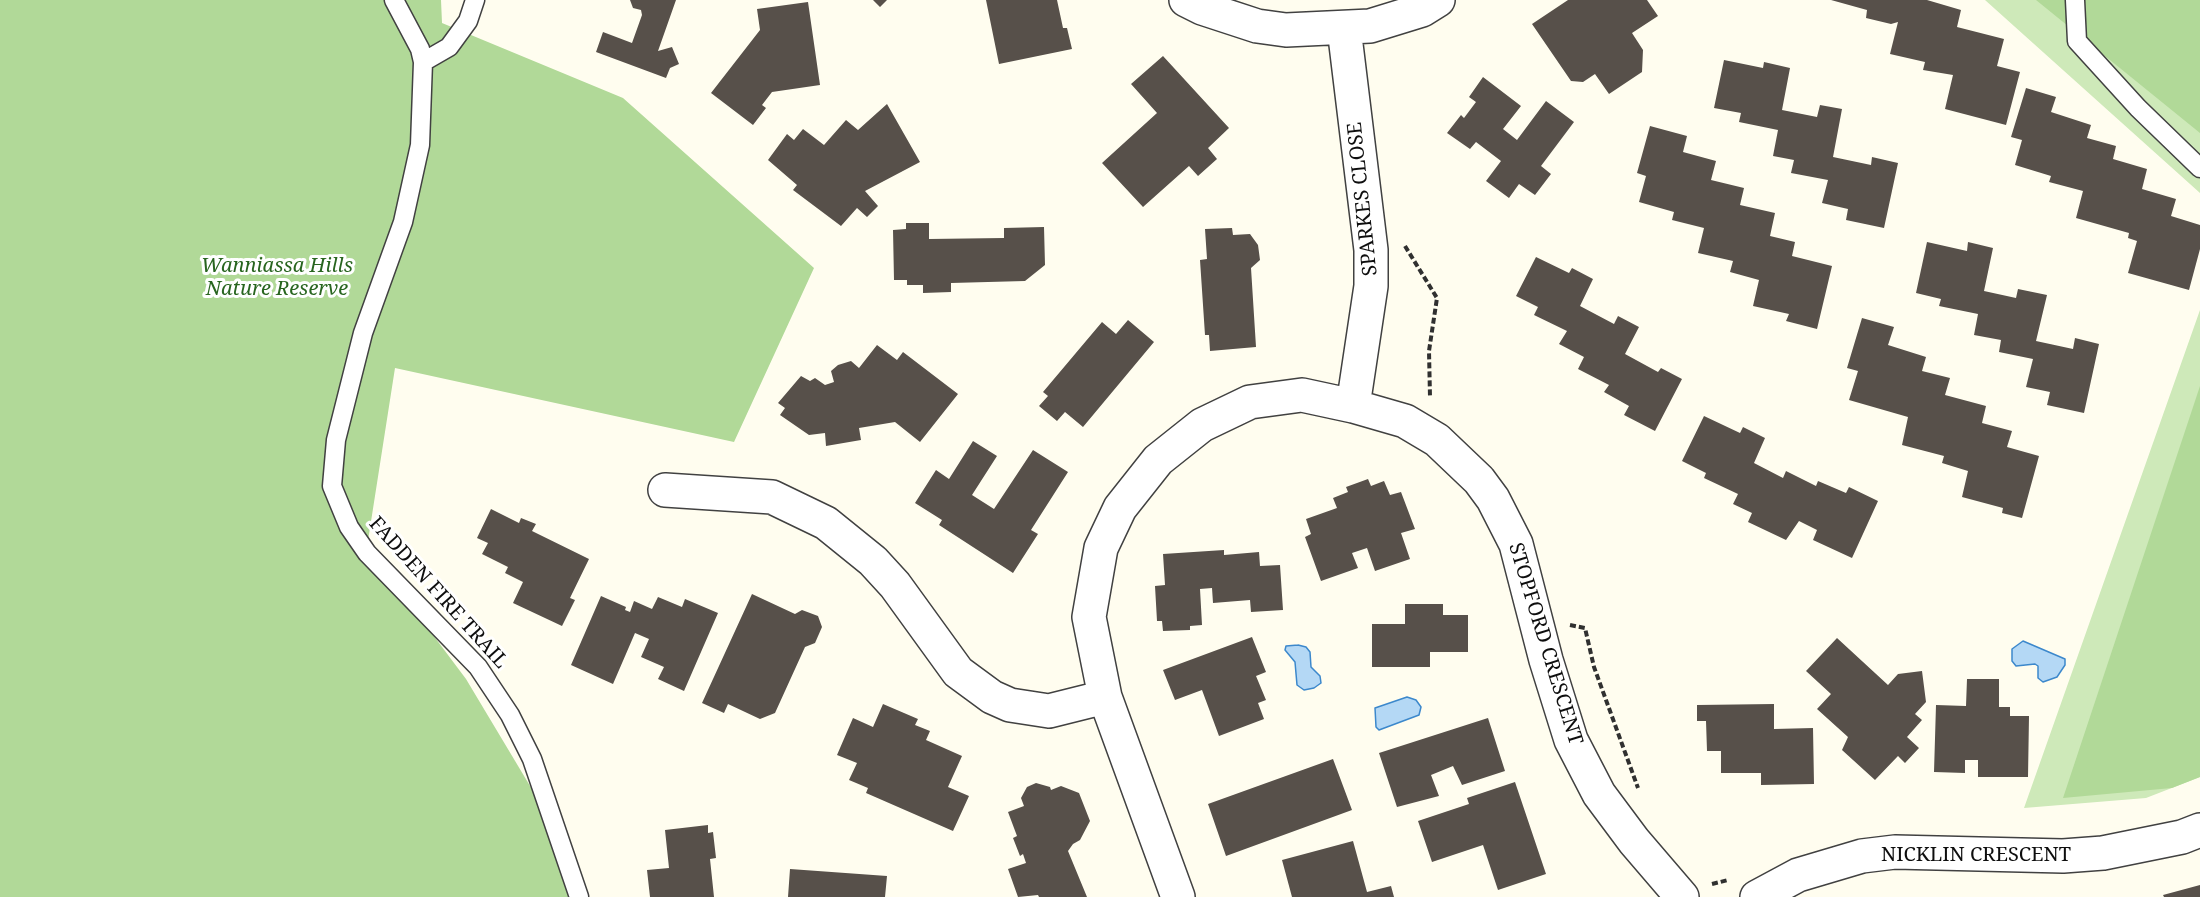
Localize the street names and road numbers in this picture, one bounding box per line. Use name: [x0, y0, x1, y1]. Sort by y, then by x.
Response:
street label: SPARKES CLOSE: [1343, 121, 1383, 277]
street label: FADDEN FIRE TRAIL: [364, 512, 512, 674]
street label: STOPFORD CRESCENT: [1503, 540, 1587, 748]
street label: NICKLIN CRESCENT: [1881, 843, 2071, 867]

